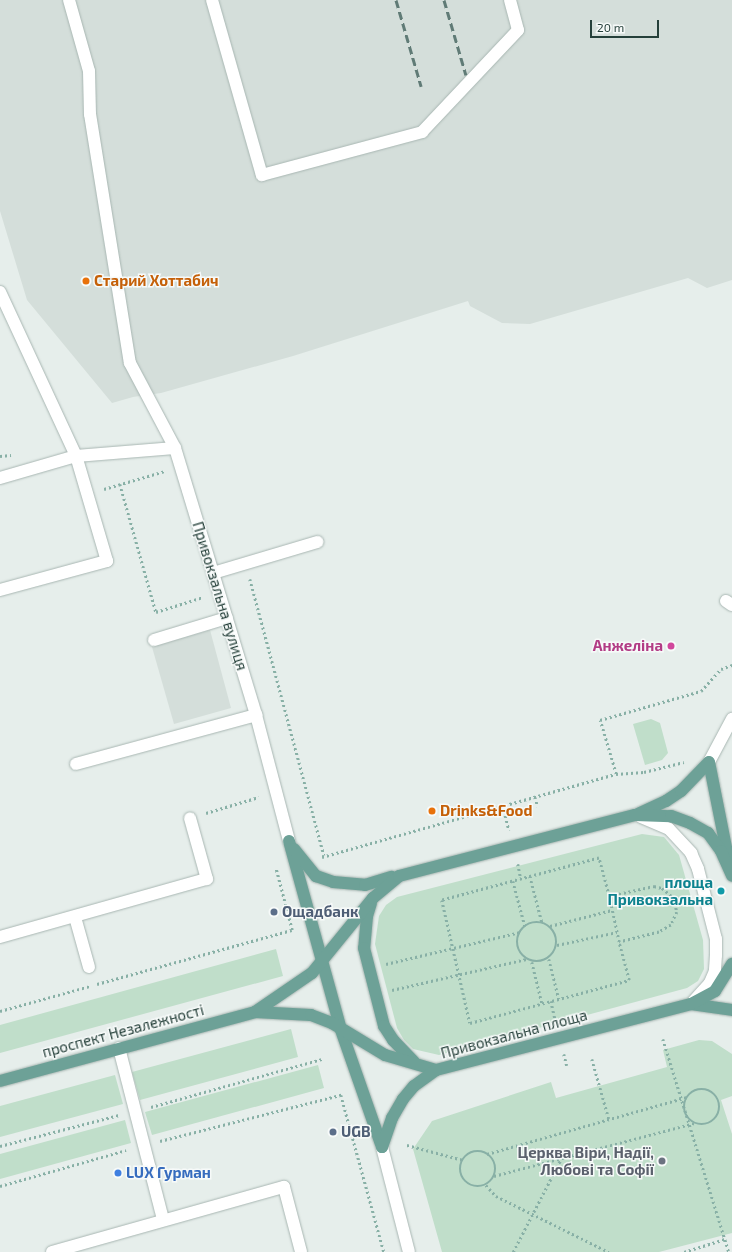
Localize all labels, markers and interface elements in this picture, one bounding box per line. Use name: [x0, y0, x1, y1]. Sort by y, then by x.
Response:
scale bar: [592, 12, 661, 38]
text: 20 m: [597, 20, 624, 34]
place label: Старий Хоттабич: [94, 272, 219, 290]
marker: Старий Хоттабич: [81, 276, 91, 286]
street label: Привокзальна вулиця: [189, 519, 251, 673]
place label: Анжеліна: [593, 637, 663, 655]
marker: Анжеліна: [666, 641, 676, 651]
place label: Drinks&Food: [440, 802, 532, 820]
marker: Drinks&Food: [427, 806, 437, 816]
place label: площа Привокзальна: [607, 873, 713, 908]
marker: площа Привокзальна: [716, 886, 726, 896]
place label: Ощадбанк: [282, 903, 358, 921]
marker: Ощадбанк: [269, 907, 279, 917]
street label: проспект Незалежності: [40, 1001, 206, 1061]
street label: Привокзальна площа: [439, 1006, 589, 1062]
place label: UGB: [341, 1123, 371, 1141]
marker: UGB: [328, 1127, 338, 1137]
place label: Церква Віри, Надії, Любові та Софії: [517, 1143, 654, 1178]
marker: Церква Віри, Надії, Любові та Софії: [657, 1156, 667, 1166]
place label: LUX Гурман: [126, 1164, 211, 1182]
marker: LUX Гурман: [113, 1168, 123, 1178]

